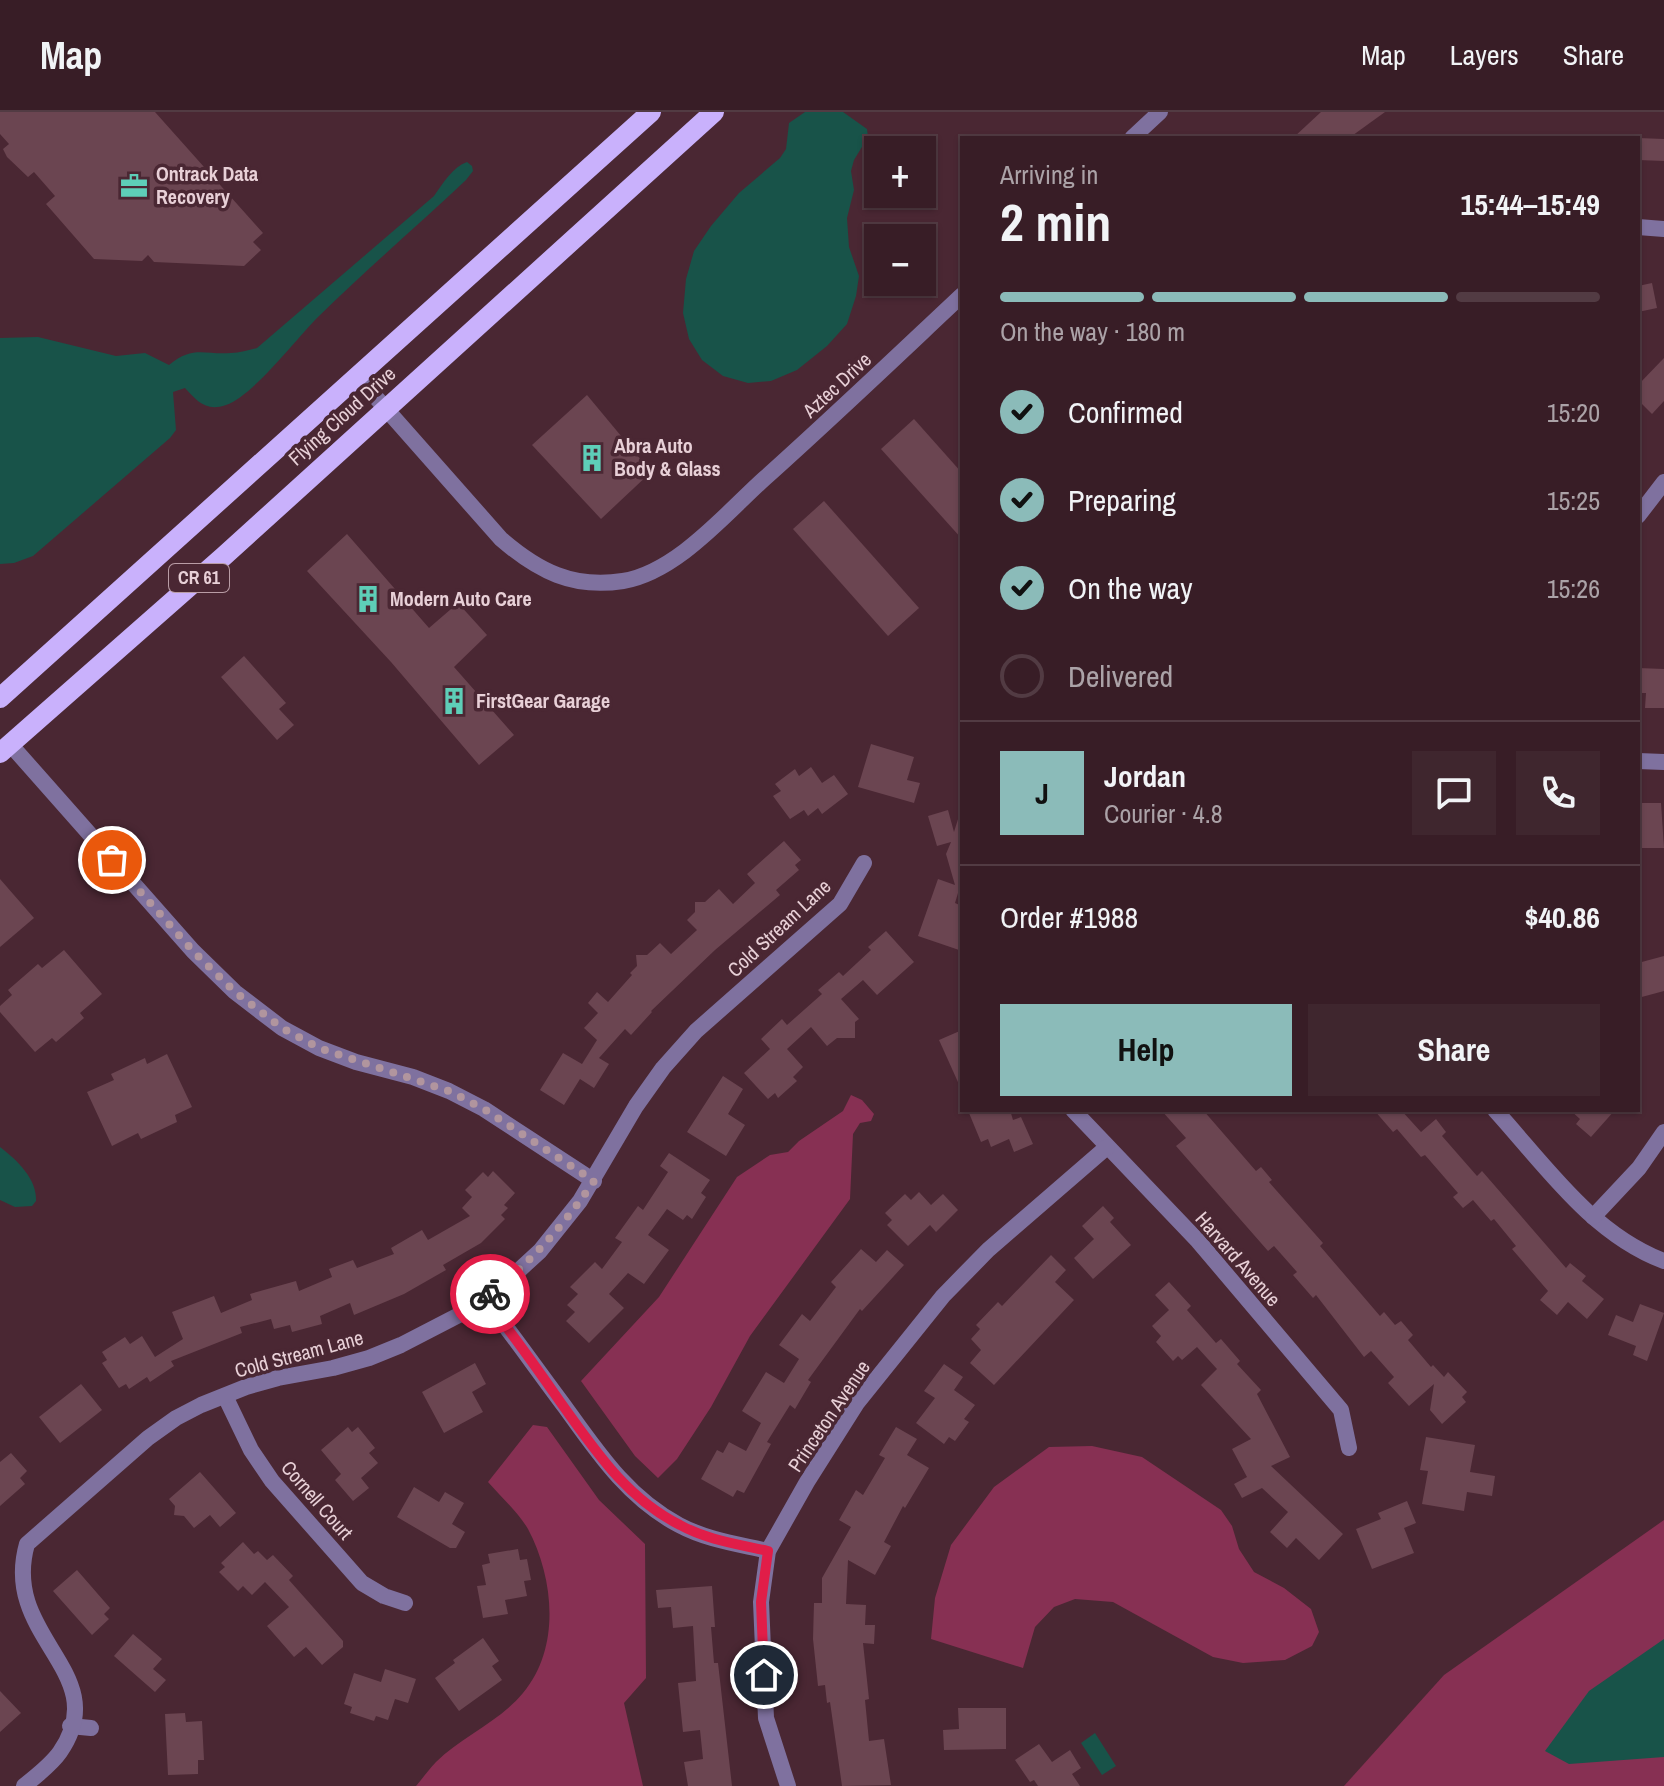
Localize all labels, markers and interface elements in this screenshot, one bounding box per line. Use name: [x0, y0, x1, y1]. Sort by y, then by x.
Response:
text: Map: [40, 30, 102, 81]
text: Map: [1361, 36, 1406, 74]
text: Layers: [1450, 36, 1519, 74]
text: Share: [1563, 36, 1624, 74]
map controls: [864, 136, 936, 296]
button: +: [864, 136, 936, 208]
text: Arriving in: [1000, 157, 1098, 192]
place label: Ontrack Data Recovery: [156, 160, 258, 210]
office icon: Ontrack Data Recovery: [119, 171, 149, 201]
text: 15:44–15:49: [1461, 184, 1600, 224]
text: 2 min: [1000, 187, 1111, 257]
button: −: [864, 224, 936, 296]
text: On the way · 180 m: [1000, 314, 1185, 349]
street label: Aztec Drive: [796, 346, 877, 424]
street label: Flying Cloud Drive: [282, 360, 401, 471]
icon: check: [1000, 390, 1044, 434]
text: Confirmed: [1068, 392, 1183, 432]
text: 15:20: [1547, 395, 1600, 430]
place label: Abra Auto Body & Glass: [614, 432, 721, 482]
building icon: Abra Auto Body & Glass: [577, 443, 607, 473]
icon: check: [1000, 478, 1044, 522]
text: Preparing: [1068, 480, 1176, 520]
text: 15:25: [1547, 483, 1600, 518]
road number: CR 61: [169, 564, 229, 592]
icon: check: [1000, 566, 1044, 610]
text: On the way: [1068, 568, 1192, 608]
text: 15:26: [1547, 571, 1600, 606]
building icon: Modern Auto Care: [353, 584, 383, 614]
place label: Modern Auto Care: [390, 585, 532, 612]
text: Delivered: [1068, 656, 1173, 696]
building icon: FirstGear Garage: [439, 686, 469, 716]
place label: FirstGear Garage: [476, 687, 610, 714]
button: chat: [1412, 751, 1496, 835]
button: phone: [1516, 751, 1600, 835]
text: Jordan: [1104, 756, 1186, 796]
text: J: [1035, 773, 1049, 813]
text: Courier · 4.8: [1104, 796, 1223, 831]
pin: [78, 826, 146, 894]
icon: bag: [90, 838, 134, 882]
street label: Cold Stream Lane: [721, 873, 836, 983]
text: Order #1988: [1000, 897, 1138, 937]
text: $40.86: [1525, 897, 1600, 937]
button: Help: [1000, 1004, 1292, 1096]
button: Share: [1308, 1004, 1600, 1096]
street label: Harvard Avenue: [1190, 1206, 1287, 1312]
courier: [450, 1254, 530, 1334]
icon: bike: [468, 1272, 512, 1316]
street label: Cold Stream Lane: [232, 1323, 366, 1384]
street label: Princeton Avenue: [781, 1355, 876, 1477]
street label: Cornell Court: [275, 1454, 360, 1545]
pin: [730, 1641, 798, 1709]
icon: home: [742, 1653, 786, 1697]

